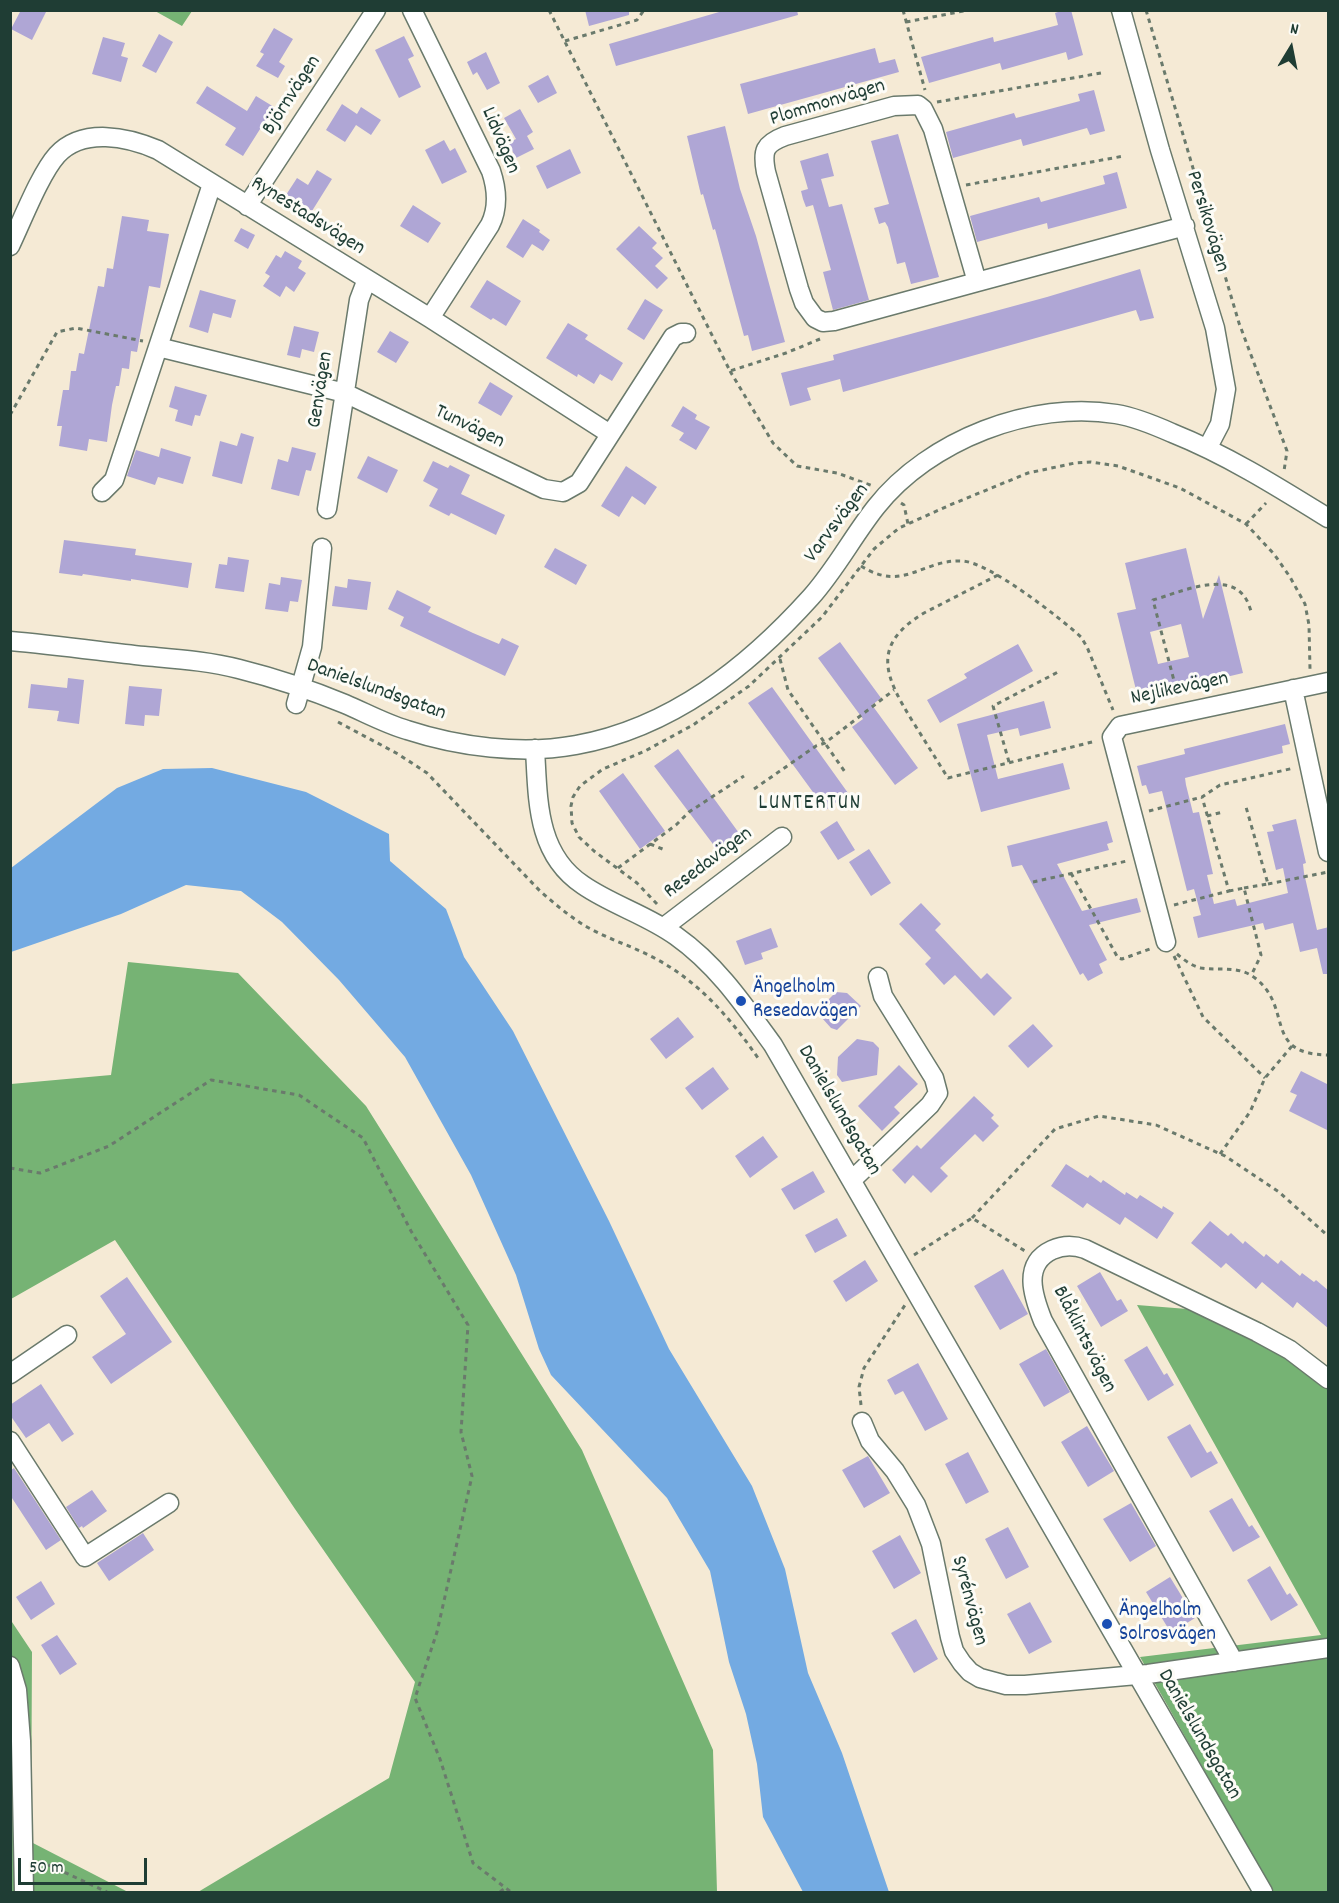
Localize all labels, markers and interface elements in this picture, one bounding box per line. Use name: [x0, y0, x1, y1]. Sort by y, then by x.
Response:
north arrow: [1261, 18, 1321, 78]
text: N: [1288, 18, 1300, 42]
street label: Björnvägen: [258, 52, 328, 140]
street label: Plommonvägen: [767, 75, 889, 133]
street label: Lidvägen: [474, 104, 524, 178]
street label: Persikovägen: [1179, 168, 1233, 276]
street label: Rynestadsvägen: [245, 172, 369, 262]
street label: Genvägen: [304, 350, 340, 430]
street label: Tunvägen: [430, 400, 508, 456]
street label: Varvsvägen: [800, 479, 876, 569]
street label: Danielslundsgatan: [303, 654, 449, 728]
street label: Nejlikevägen: [1129, 667, 1231, 713]
district label: LUNTERTUN: [758, 792, 862, 818]
street label: Resedavägen: [660, 822, 758, 906]
place label: Ängelholm Resedavägen: [753, 976, 858, 1026]
marker: Ängelholm Resedavägen: [734, 994, 748, 1008]
street label: Danielslundsgatan: [791, 1041, 885, 1181]
street label: Blåklintsvägen: [1045, 1282, 1121, 1398]
street label: Syrénvägen: [944, 1553, 992, 1649]
place label: Ängelholm Solrosvägen: [1119, 1599, 1216, 1649]
marker: Ängelholm Solrosvägen: [1100, 1617, 1114, 1631]
street label: Danielslundsgatan: [1151, 1665, 1245, 1805]
scale bar: [21, 1846, 150, 1884]
text: 50 m: [29, 1856, 64, 1881]

